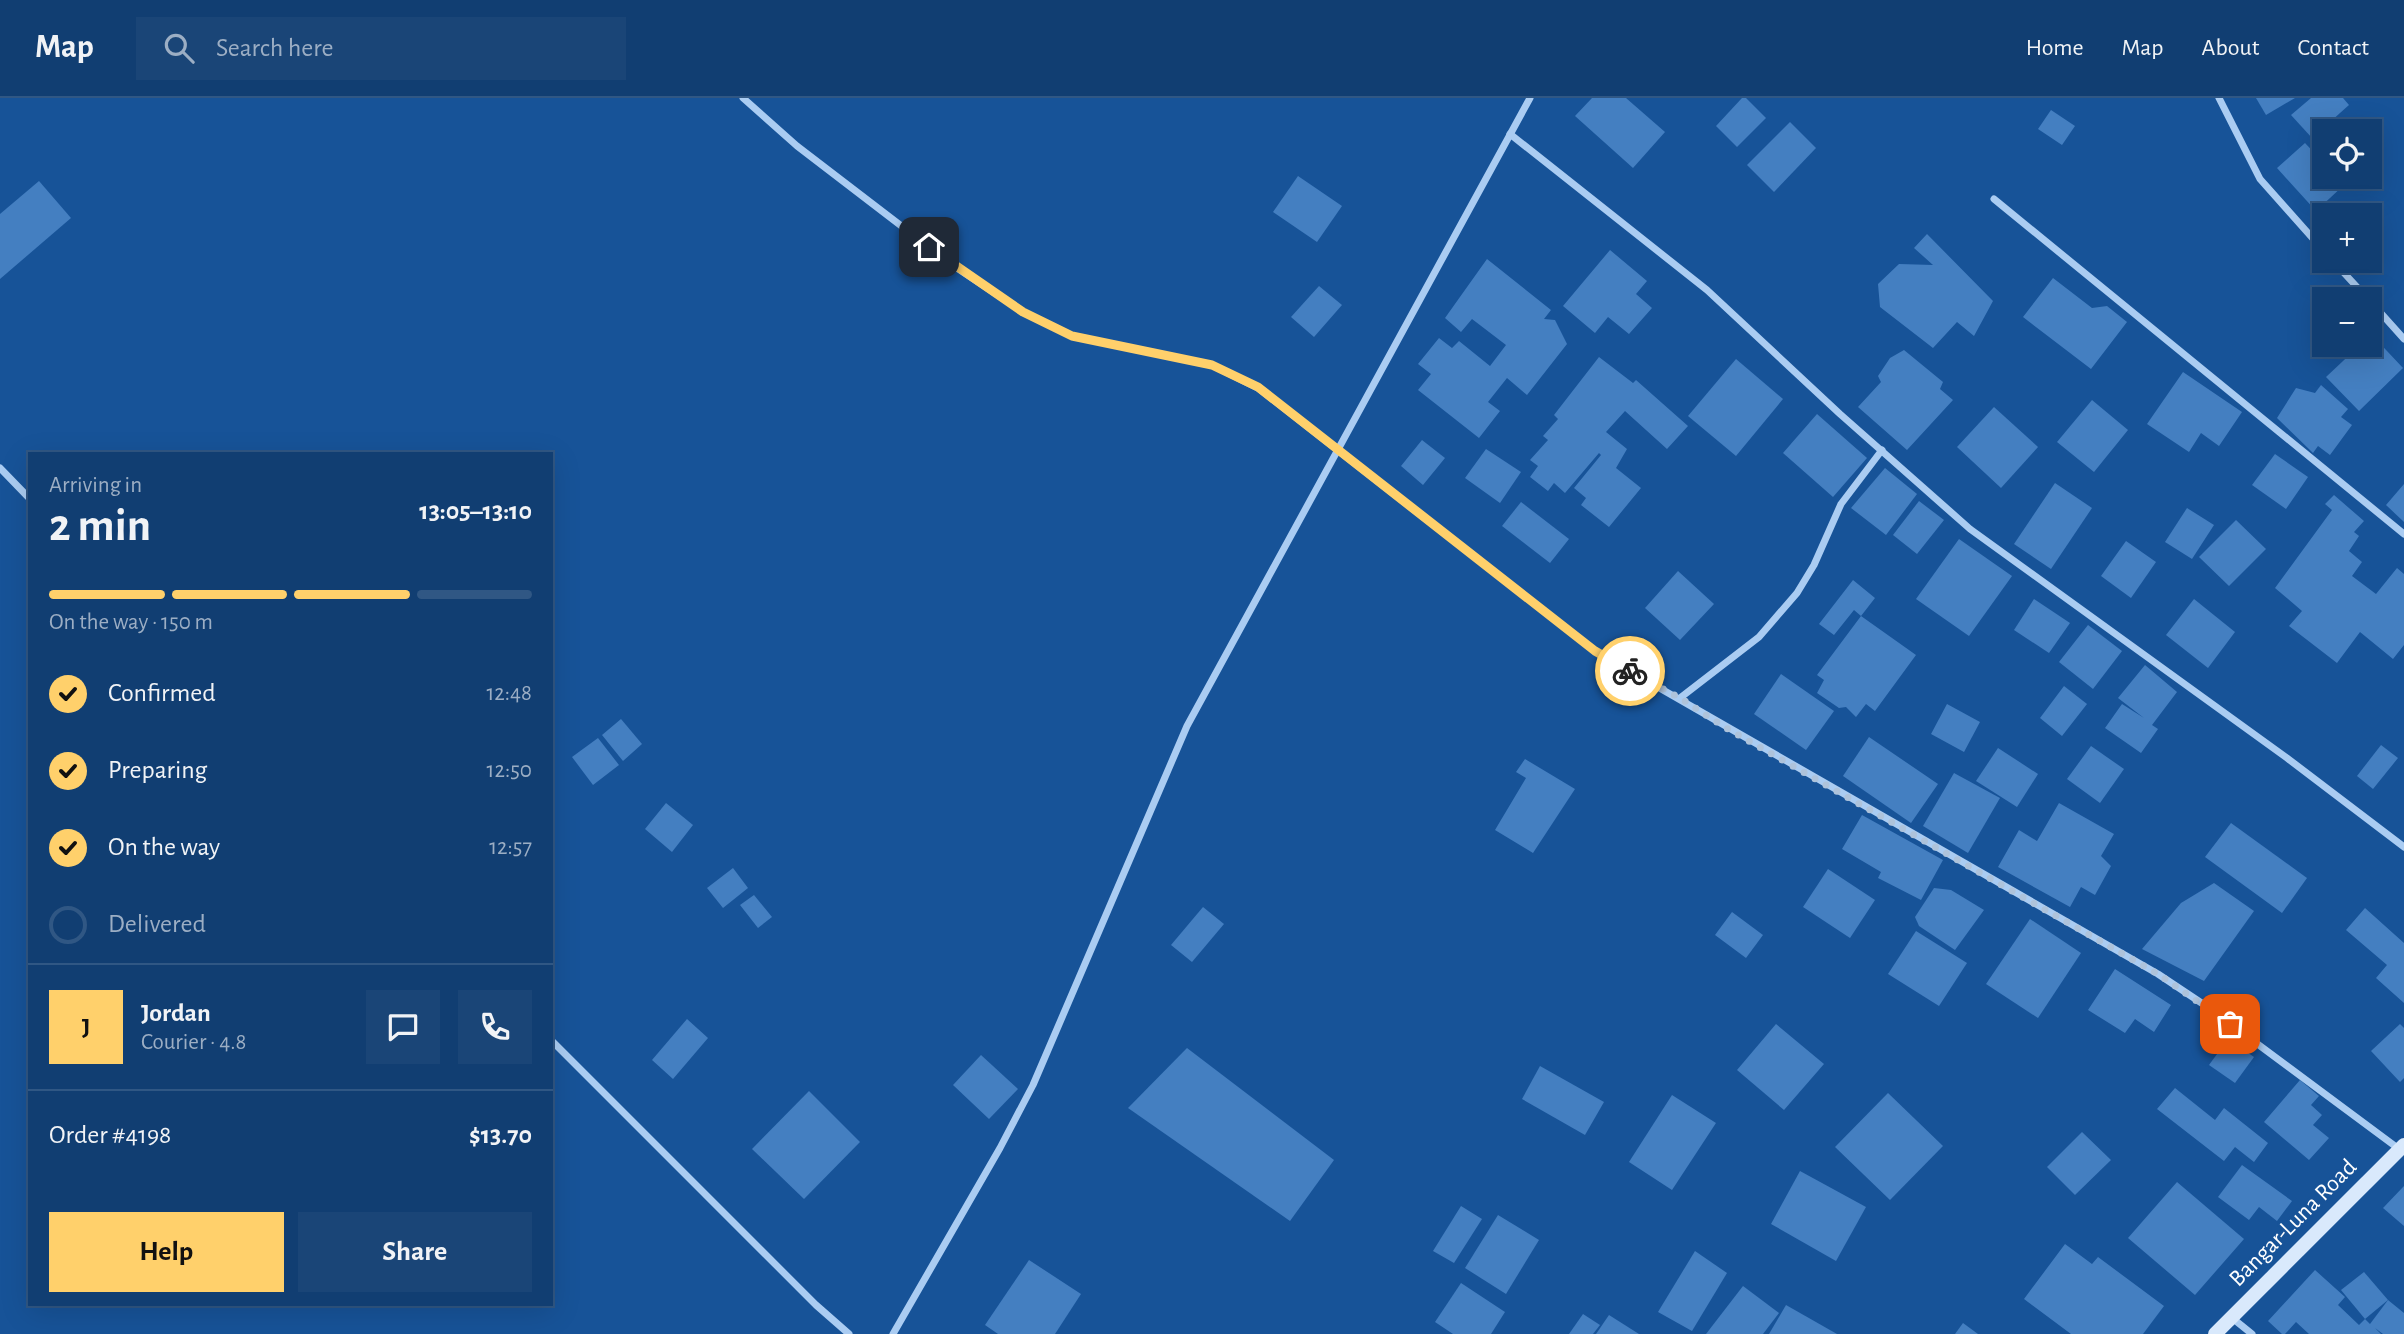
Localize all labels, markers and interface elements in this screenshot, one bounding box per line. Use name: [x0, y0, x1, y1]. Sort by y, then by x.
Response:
search box: [136, 17, 626, 80]
icon: search: [160, 29, 198, 67]
text: Map: [35, 31, 94, 64]
text: Search here: [216, 35, 334, 61]
text: Home: [2026, 36, 2084, 60]
text: Map: [2122, 36, 2164, 60]
text: About: [2202, 36, 2259, 60]
text: Contact: [2297, 36, 2369, 60]
map controls: [2312, 119, 2382, 357]
button: locate: [2312, 119, 2382, 189]
button: +: [2312, 203, 2382, 273]
pin: [899, 217, 959, 277]
icon: home: [910, 228, 948, 266]
button: −: [2312, 287, 2382, 357]
text: Arriving in: [49, 474, 142, 497]
text: 13:05–13:10: [419, 498, 532, 524]
text: 2 min: [49, 503, 151, 549]
text: On the way · 150 m: [49, 611, 213, 634]
courier: [1595, 636, 1665, 706]
icon: bike: [1611, 652, 1649, 690]
icon: check: [49, 675, 87, 713]
text: Confirmed: [108, 680, 216, 706]
text: 12:48: [486, 682, 532, 705]
icon: check: [49, 752, 87, 790]
text: Preparing: [108, 757, 207, 783]
text: 12:50: [487, 759, 532, 782]
icon: check: [49, 829, 87, 867]
text: On the way: [108, 834, 220, 860]
text: 12:57: [489, 836, 532, 859]
text: Delivered: [108, 911, 206, 937]
button: chat: [366, 990, 440, 1064]
button: phone: [458, 990, 532, 1064]
pin: [2200, 994, 2260, 1054]
text: Jordan: [141, 1000, 211, 1026]
icon: bag: [2211, 1005, 2249, 1043]
text: J: [82, 1014, 90, 1040]
text: Courier · 4.8: [141, 1031, 246, 1054]
text: Order #4198: [49, 1122, 171, 1148]
text: $13.70: [469, 1122, 532, 1148]
street label: Bangar-Luna Road: [2225, 1155, 2361, 1291]
button: Help: [49, 1212, 284, 1292]
button: Share: [298, 1212, 532, 1292]

